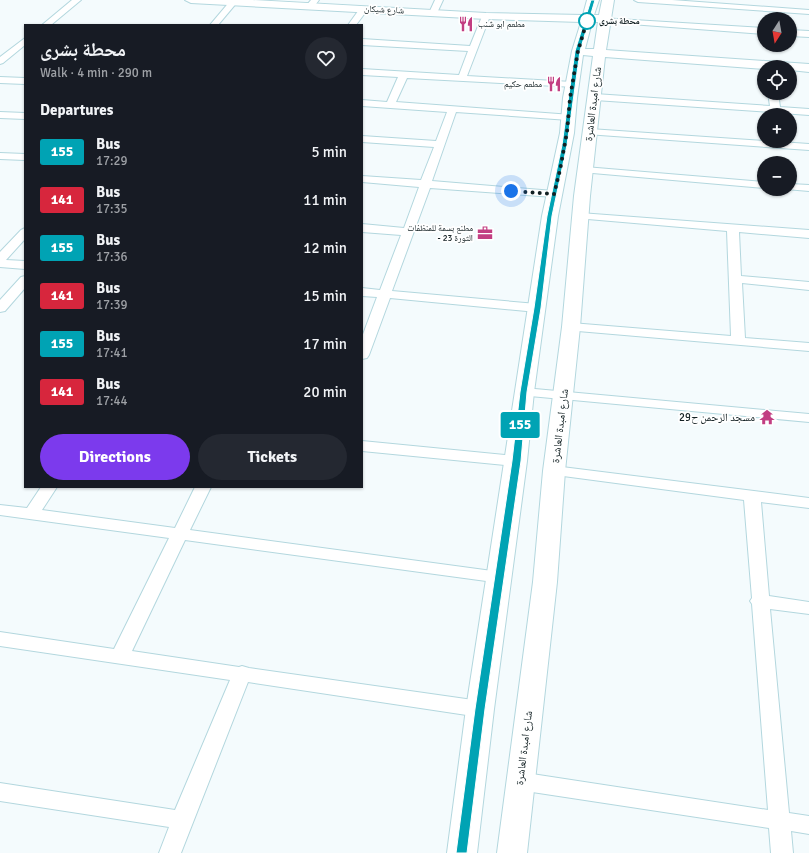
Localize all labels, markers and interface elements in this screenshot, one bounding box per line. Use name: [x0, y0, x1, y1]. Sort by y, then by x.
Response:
street label: شارع شيكان: [364, 3, 404, 17]
marker: محطة بشرى: [578, 12, 596, 30]
north arrow: [757, 12, 797, 52]
map controls: [757, 12, 797, 196]
restaurant icon: مطعم ابو شنب: [457, 15, 475, 33]
place label: محطة بشرى: [599, 16, 640, 27]
place label: مطعم ابو شنب: [478, 19, 525, 30]
button: heart: [305, 37, 347, 79]
text: محطة بشرى: [40, 38, 126, 62]
button: locate: [757, 60, 797, 100]
text: Walk · 4 min · 290 m: [40, 65, 152, 81]
street label: شارع امبدة العاشرة: [582, 66, 604, 142]
restaurant icon: مطعم حكيم: [545, 75, 563, 93]
place label: مطعم حكيم: [504, 79, 542, 90]
text: Departures: [40, 101, 113, 119]
button: +: [757, 108, 797, 148]
text: Bus: [96, 135, 120, 153]
text: 155: [51, 143, 73, 160]
text: 5 min: [311, 143, 347, 161]
text: 17:29: [96, 153, 128, 169]
button: −: [757, 156, 797, 196]
your location: [501, 181, 521, 201]
text: Bus: [96, 183, 120, 201]
text: 141: [51, 191, 73, 208]
text: 11 min: [303, 191, 347, 209]
text: 17:35: [96, 201, 128, 217]
place label: مطنع بسمة للمنظفات - الثورة 23: [407, 223, 473, 244]
office icon: مطنع بسمة للمنظفات - الثورة 23: [476, 224, 494, 242]
text: Bus: [96, 231, 120, 249]
text: 155: [51, 239, 73, 256]
text: 12 min: [303, 239, 347, 257]
text: 17:36: [96, 249, 128, 265]
text: Bus: [96, 279, 120, 297]
text: 141: [51, 287, 73, 304]
text: 15 min: [303, 287, 347, 305]
text: 17:39: [96, 297, 128, 313]
text: Bus: [96, 327, 120, 345]
text: 155: [51, 335, 73, 352]
text: 17 min: [303, 335, 347, 353]
text: 17:41: [96, 345, 128, 361]
text: Bus: [96, 375, 120, 393]
text: 141: [51, 383, 73, 400]
text: 20 min: [303, 383, 347, 401]
street label: شارع امبدة العاشرة: [549, 388, 571, 464]
text: 17:44: [96, 393, 128, 409]
temple icon: مسجد الرحمن ح29: [758, 408, 776, 426]
place label: مسجد الرحمن ح29: [679, 411, 755, 424]
line badge: 155: [497, 412, 543, 438]
text: 155: [509, 416, 531, 433]
button: Directions: [40, 434, 190, 480]
button: Tickets: [198, 434, 347, 480]
street label: شارع امبدة العاشرة: [513, 710, 535, 786]

